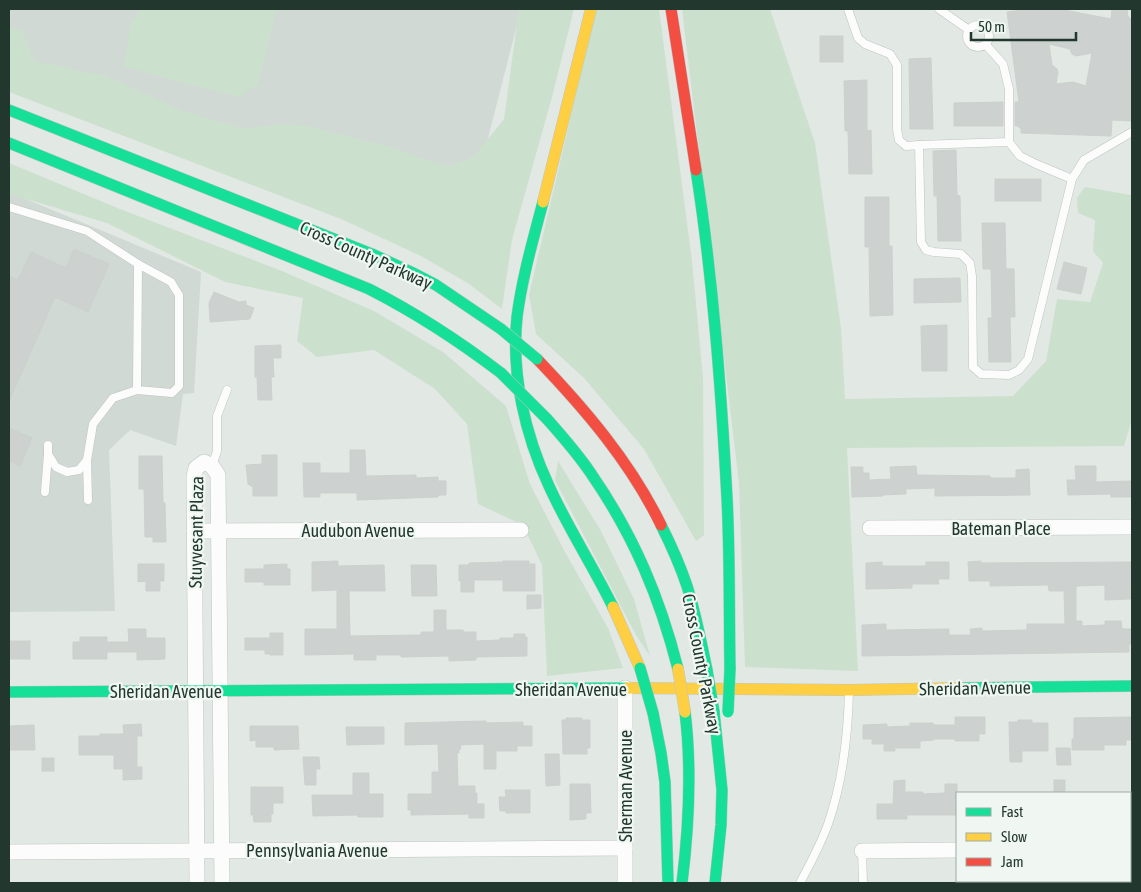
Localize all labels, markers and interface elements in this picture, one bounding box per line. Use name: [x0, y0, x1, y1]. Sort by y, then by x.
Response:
scale bar: [971, 10, 1076, 42]
text: 50 m: [978, 18, 1005, 35]
street label: Cross County Parkway: [297, 216, 435, 294]
street label: Stuyvesant Plaza: [185, 476, 207, 588]
street label: Bateman Place: [951, 518, 1051, 539]
street label: Audubon Avenue: [302, 520, 414, 541]
street label: Cross County Parkway: [678, 592, 726, 736]
street label: Sheridan Avenue: [919, 677, 1031, 699]
street label: Sheridan Avenue: [515, 679, 627, 700]
street label: Sheridan Avenue: [110, 681, 222, 702]
street label: Sherman Avenue: [615, 730, 636, 842]
legend: [956, 792, 1131, 882]
text: Fast: [1001, 803, 1023, 820]
text: Slow: [1001, 828, 1027, 845]
street label: Pennsylvania Avenue: [246, 840, 388, 861]
text: Jam: [1001, 853, 1024, 870]

